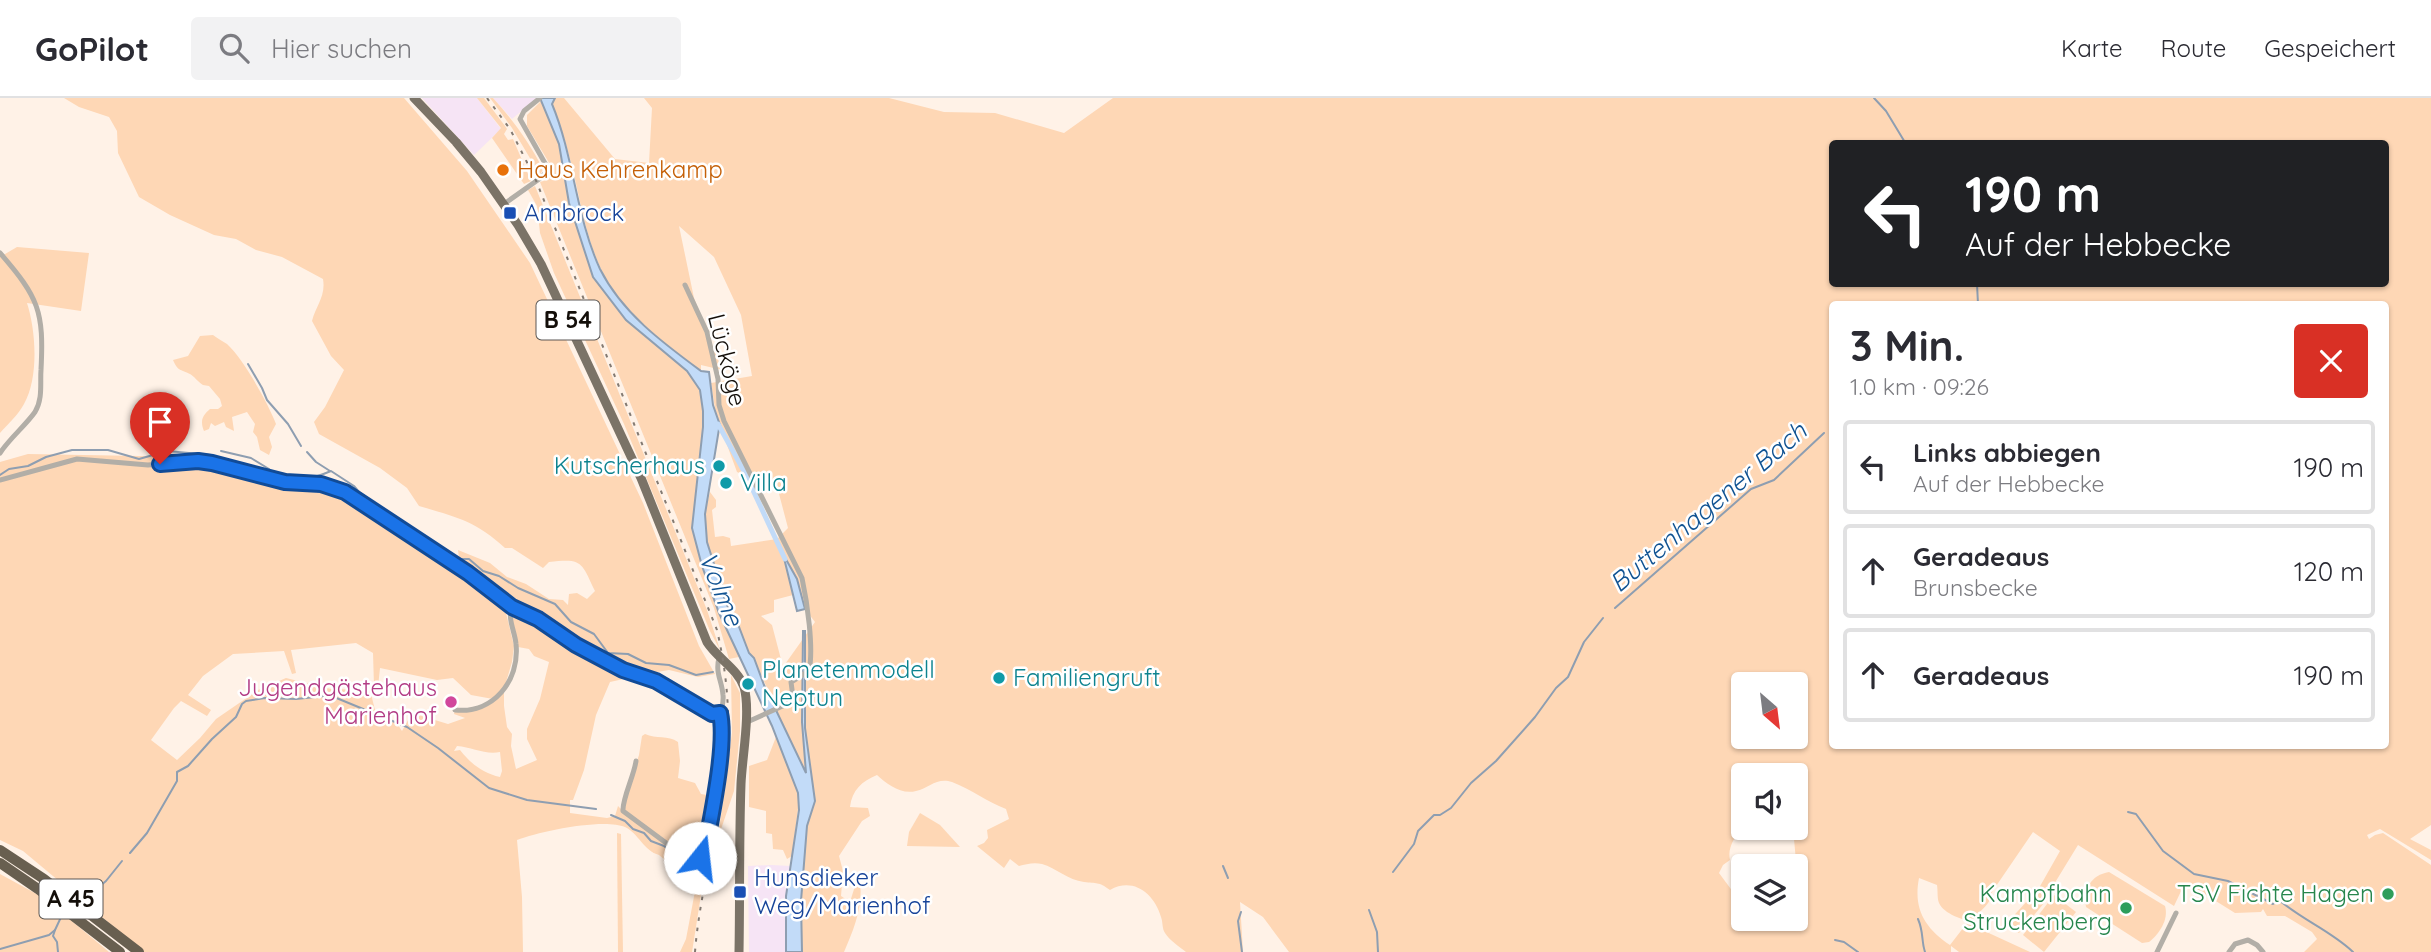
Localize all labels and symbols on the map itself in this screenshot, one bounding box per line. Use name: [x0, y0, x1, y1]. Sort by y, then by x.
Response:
place label: Haus Kehrenkamp: [517, 154, 723, 184]
marker: Haus Kehrenkamp: [495, 162, 511, 178]
place label: Ambrock: [524, 197, 624, 227]
marker: Ambrock: [502, 205, 518, 221]
road number: B 54: [536, 300, 600, 340]
street label: Lücköge: [702, 310, 754, 409]
pin: [130, 392, 190, 464]
water label: Buttenhagener Bach: [1602, 414, 1814, 599]
place label: Kutscherhaus: [554, 450, 705, 480]
marker: Kutscherhaus: [711, 458, 727, 474]
place label: Villa: [740, 467, 787, 497]
marker: Villa: [718, 475, 734, 491]
water label: Volme: [692, 547, 752, 632]
place label: Planetenmodell Neptun: [762, 654, 935, 712]
place label: Familiengruft: [1013, 662, 1160, 692]
marker: Familiengruft: [991, 670, 1007, 686]
place label: Jugendgästehaus Marienhof: [238, 672, 437, 730]
north arrow: [1731, 672, 1808, 749]
marker: Planetenmodell Neptun: [740, 676, 756, 692]
marker: Jugendgästehaus Marienhof: [443, 694, 459, 710]
position arrow: [663, 821, 737, 895]
place label: Hunsdieker Weg/Marienhof: [754, 862, 931, 920]
place label: Kampfbahn Struckenberg: [1963, 878, 2112, 936]
place label: TSV Fichte Hagen: [2177, 878, 2374, 908]
road number: A 45: [40, 880, 102, 918]
marker: Hunsdieker Weg/Marienhof: [732, 884, 748, 900]
marker: TSV Fichte Hagen: [2380, 886, 2396, 902]
marker: Kampfbahn Struckenberg: [2118, 900, 2134, 916]

